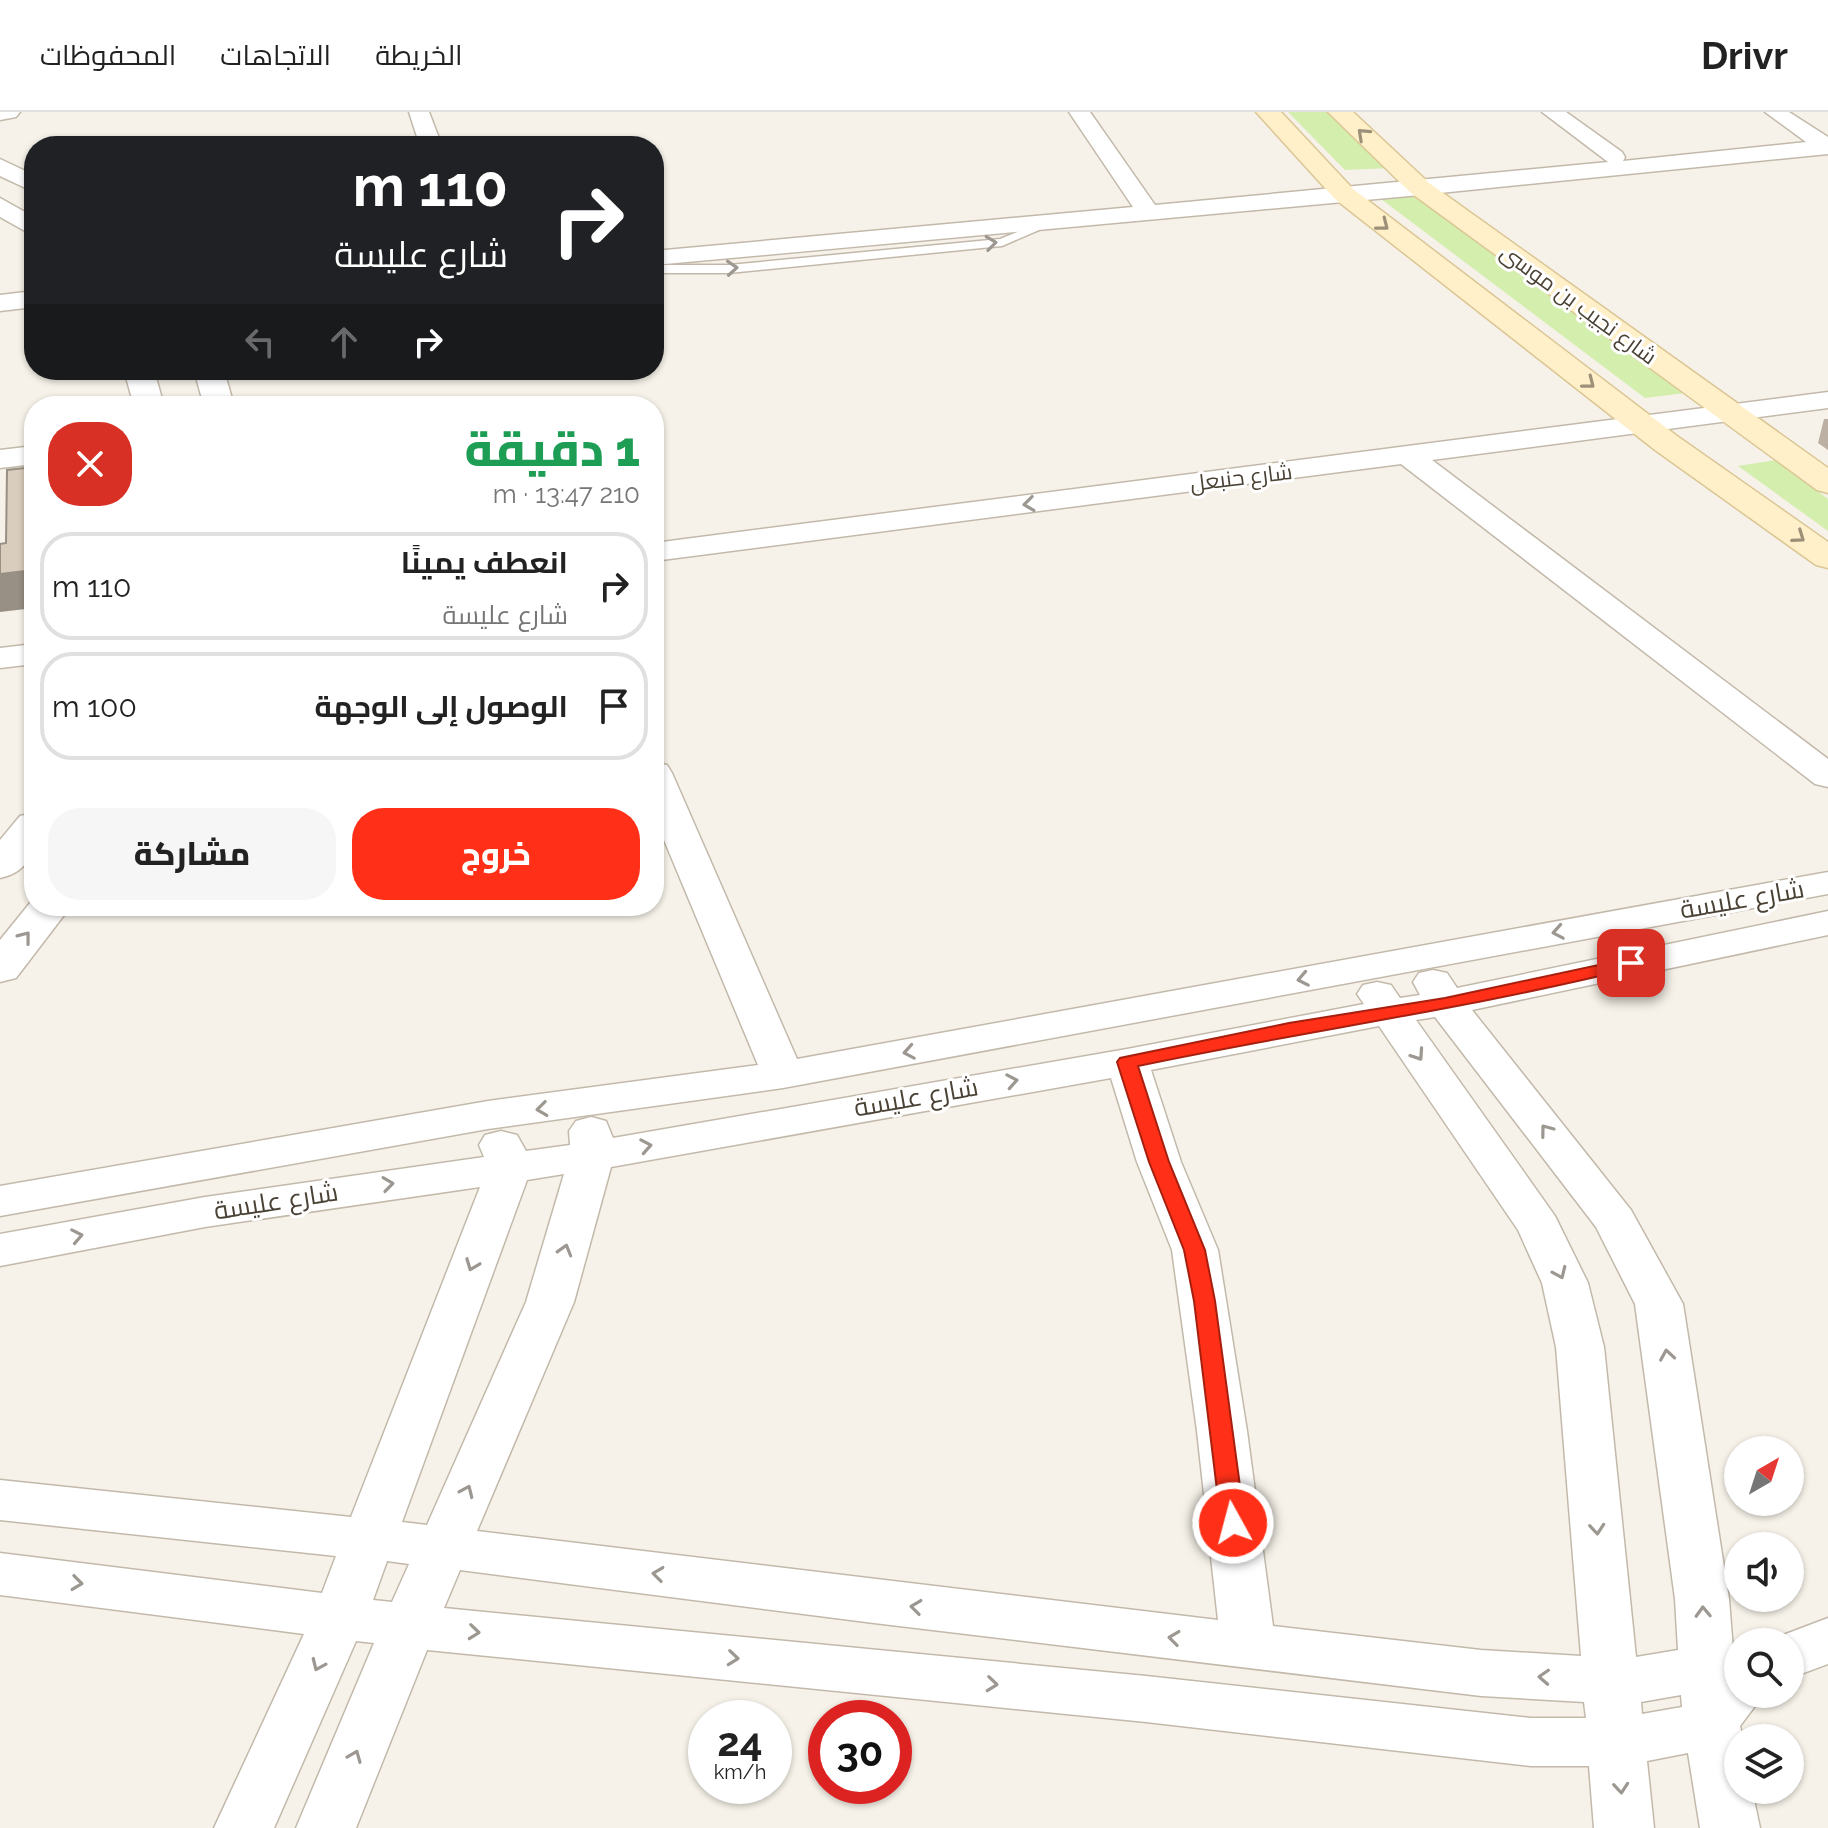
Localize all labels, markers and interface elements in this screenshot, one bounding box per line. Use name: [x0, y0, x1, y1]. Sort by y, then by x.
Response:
text: Drivr: [1701, 33, 1788, 78]
text: المحفوظات: [40, 39, 176, 72]
text: الاتجاهات: [220, 39, 331, 72]
text: الخريطة: [375, 39, 463, 72]
one-way arrow: [1358, 128, 1372, 143]
text: 110 m: [353, 153, 508, 219]
icon: right: [536, 168, 640, 272]
one-way arrow: [1374, 215, 1389, 229]
text: شارع عليسة: [334, 233, 508, 275]
one-way arrow: [984, 235, 997, 252]
street label: شارع نجيب بن موسى: [1495, 239, 1662, 371]
one-way arrow: [726, 260, 739, 277]
icon: left: [238, 320, 282, 364]
icon: ahead: [322, 320, 366, 364]
icon: right: [406, 320, 450, 364]
one-way arrow: [1580, 374, 1595, 388]
text: 1 دقيقة: [465, 421, 640, 477]
button: close: [48, 422, 132, 506]
street label: شارع حنبعل: [1188, 458, 1294, 498]
text: 210 m · 13:47: [493, 479, 640, 509]
one-way arrow: [1022, 496, 1035, 513]
one-way arrow: [1790, 527, 1804, 542]
text: انعطف يمينًا: [401, 545, 568, 580]
icon: right: [592, 564, 636, 608]
text: 110 m: [52, 569, 131, 604]
text: شارع عليسة: [443, 600, 568, 630]
icon: arrive: [592, 684, 636, 728]
text: 100 m: [52, 689, 137, 724]
text: الوصول إلى الوجهة: [315, 689, 568, 724]
button: مشاركة: [48, 808, 336, 900]
button: خروج: [352, 808, 640, 900]
street label: شارع عليسة: [1678, 873, 1807, 927]
one-way arrow: [1552, 923, 1565, 940]
pin: [1597, 929, 1665, 997]
one-way arrow: [15, 932, 30, 946]
icon: arrive: [1609, 941, 1653, 985]
one-way arrow: [1296, 969, 1309, 986]
one-way arrow: [903, 1043, 916, 1060]
one-way arrow: [1409, 1047, 1424, 1061]
street label: شارع عليسة: [852, 1071, 981, 1125]
one-way arrow: [1005, 1073, 1019, 1090]
one-way arrow: [535, 1100, 549, 1117]
one-way arrow: [1542, 1124, 1556, 1138]
one-way arrow: [639, 1139, 652, 1156]
street label: شارع عليسة: [212, 1176, 341, 1228]
one-way arrow: [382, 1177, 395, 1194]
one-way arrow: [70, 1228, 83, 1245]
one-way arrow: [556, 1243, 572, 1257]
one-way arrow: [465, 1257, 482, 1271]
one-way arrow: [1550, 1264, 1566, 1279]
one-way arrow: [1659, 1348, 1676, 1361]
north arrow: [1724, 1436, 1804, 1516]
map controls: [1724, 1436, 1804, 1804]
position arrow: [1191, 1481, 1275, 1565]
one-way arrow: [458, 1484, 474, 1499]
one-way arrow: [1588, 1523, 1605, 1536]
button: sound: [1724, 1532, 1804, 1612]
one-way arrow: [651, 1566, 664, 1583]
one-way arrow: [71, 1574, 84, 1591]
one-way arrow: [909, 1599, 922, 1616]
one-way arrow: [1694, 1605, 1711, 1618]
one-way arrow: [468, 1623, 481, 1640]
button: search: [1724, 1628, 1804, 1708]
one-way arrow: [1167, 1629, 1180, 1646]
one-way arrow: [727, 1649, 740, 1666]
one-way arrow: [312, 1656, 328, 1671]
one-way arrow: [1537, 1669, 1550, 1686]
one-way arrow: [986, 1675, 999, 1692]
speed limit sign: 30: [808, 1700, 912, 1804]
text: 24: [717, 1718, 763, 1765]
button: layers: [1724, 1724, 1804, 1804]
one-way arrow: [346, 1750, 362, 1764]
text: km/h: [714, 1760, 766, 1784]
one-way arrow: [1612, 1782, 1629, 1795]

